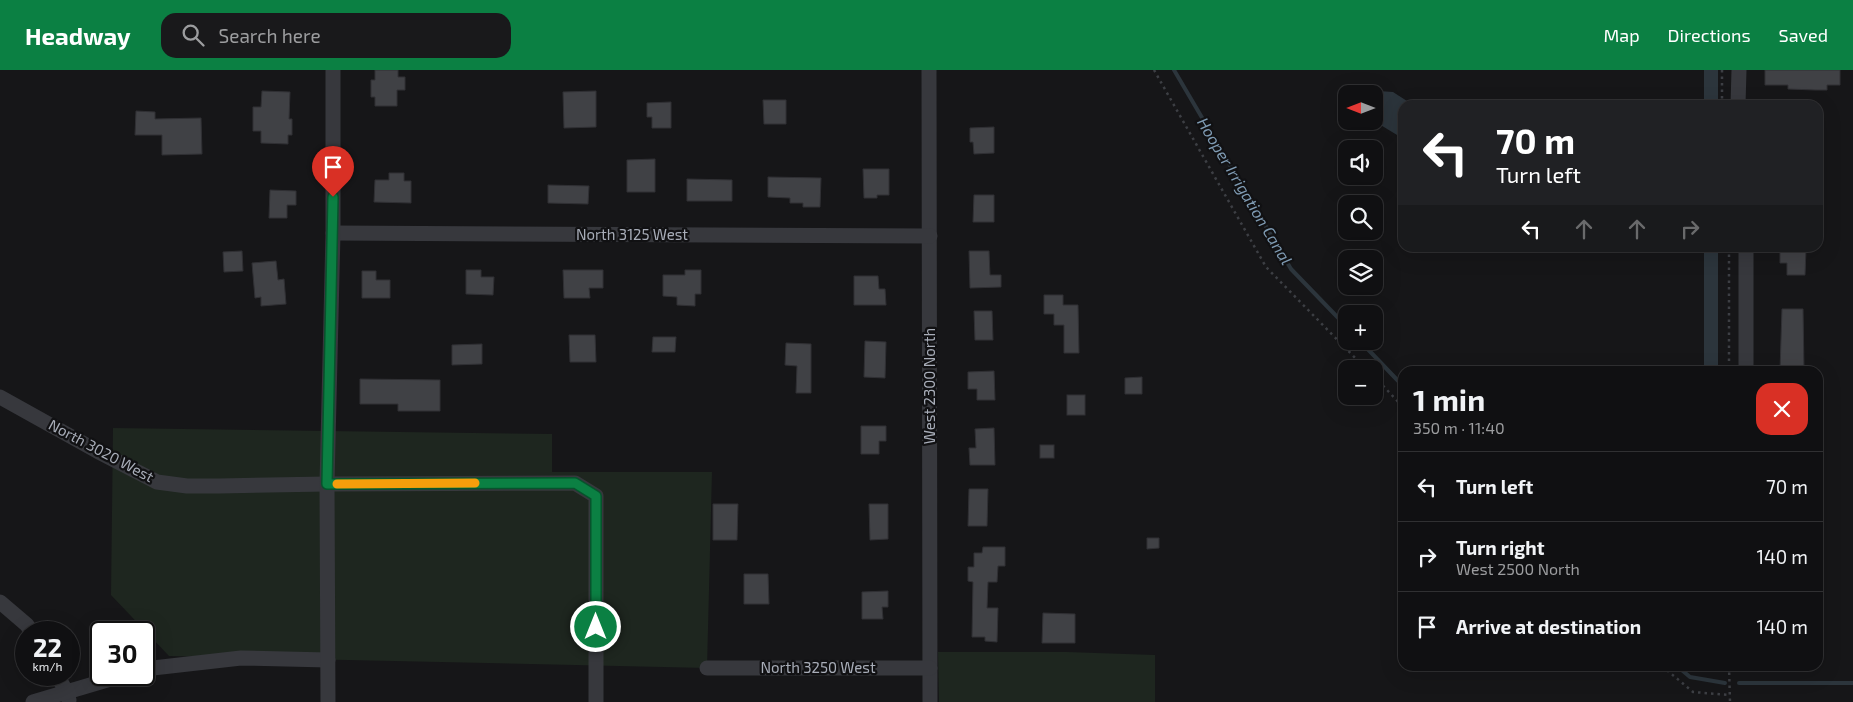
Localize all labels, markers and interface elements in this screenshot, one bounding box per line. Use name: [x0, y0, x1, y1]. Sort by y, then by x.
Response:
search box: [161, 13, 511, 58]
text: Headway: [25, 21, 131, 50]
icon: search: [179, 21, 207, 49]
text: Search here: [219, 24, 321, 47]
text: Map: [1603, 24, 1640, 46]
text: Directions: [1668, 24, 1751, 46]
text: Saved: [1779, 24, 1828, 46]
north arrow: [1338, 85, 1382, 130]
map controls: [1338, 85, 1383, 405]
water label: Hooper Irrigation Canal: [1194, 114, 1297, 268]
text: 70 m: [1496, 119, 1575, 161]
icon: left: [1413, 120, 1478, 185]
button: sound: [1338, 140, 1383, 185]
pin: [312, 146, 354, 197]
icon: arrive: [319, 153, 347, 181]
text: Turn left: [1496, 161, 1581, 187]
button: search: [1338, 195, 1383, 240]
icon: left: [1517, 215, 1545, 243]
icon: ahead: [1570, 215, 1598, 243]
icon: ahead: [1623, 215, 1651, 243]
icon: right: [1676, 215, 1704, 243]
street label: North 3125 West: [576, 225, 688, 243]
button: layers: [1338, 250, 1383, 295]
button: +: [1338, 305, 1383, 350]
street label: West 2300 North: [920, 328, 938, 444]
button: −: [1338, 360, 1383, 405]
text: 1 min: [1413, 381, 1485, 417]
button: close: [1756, 383, 1808, 435]
street label: North 3020 West: [46, 415, 157, 485]
text: 350 m · 11:40: [1413, 418, 1505, 437]
icon: left: [1413, 473, 1441, 501]
text: Turn left: [1456, 475, 1533, 498]
text: 70 m: [1766, 475, 1808, 498]
text: Turn right: [1456, 536, 1544, 559]
icon: right: [1413, 543, 1441, 571]
text: 140 m: [1756, 545, 1808, 568]
text: West 2500 North: [1456, 559, 1580, 578]
position arrow: [569, 600, 621, 652]
icon: arrive: [1413, 613, 1441, 641]
text: Arrive at destination: [1456, 615, 1641, 638]
text: 140 m: [1756, 615, 1808, 638]
speed limit sign: 30: [90, 621, 155, 686]
text: 22: [33, 632, 62, 662]
street label: North 3250 West: [760, 658, 876, 676]
text: km/h: [33, 659, 62, 673]

